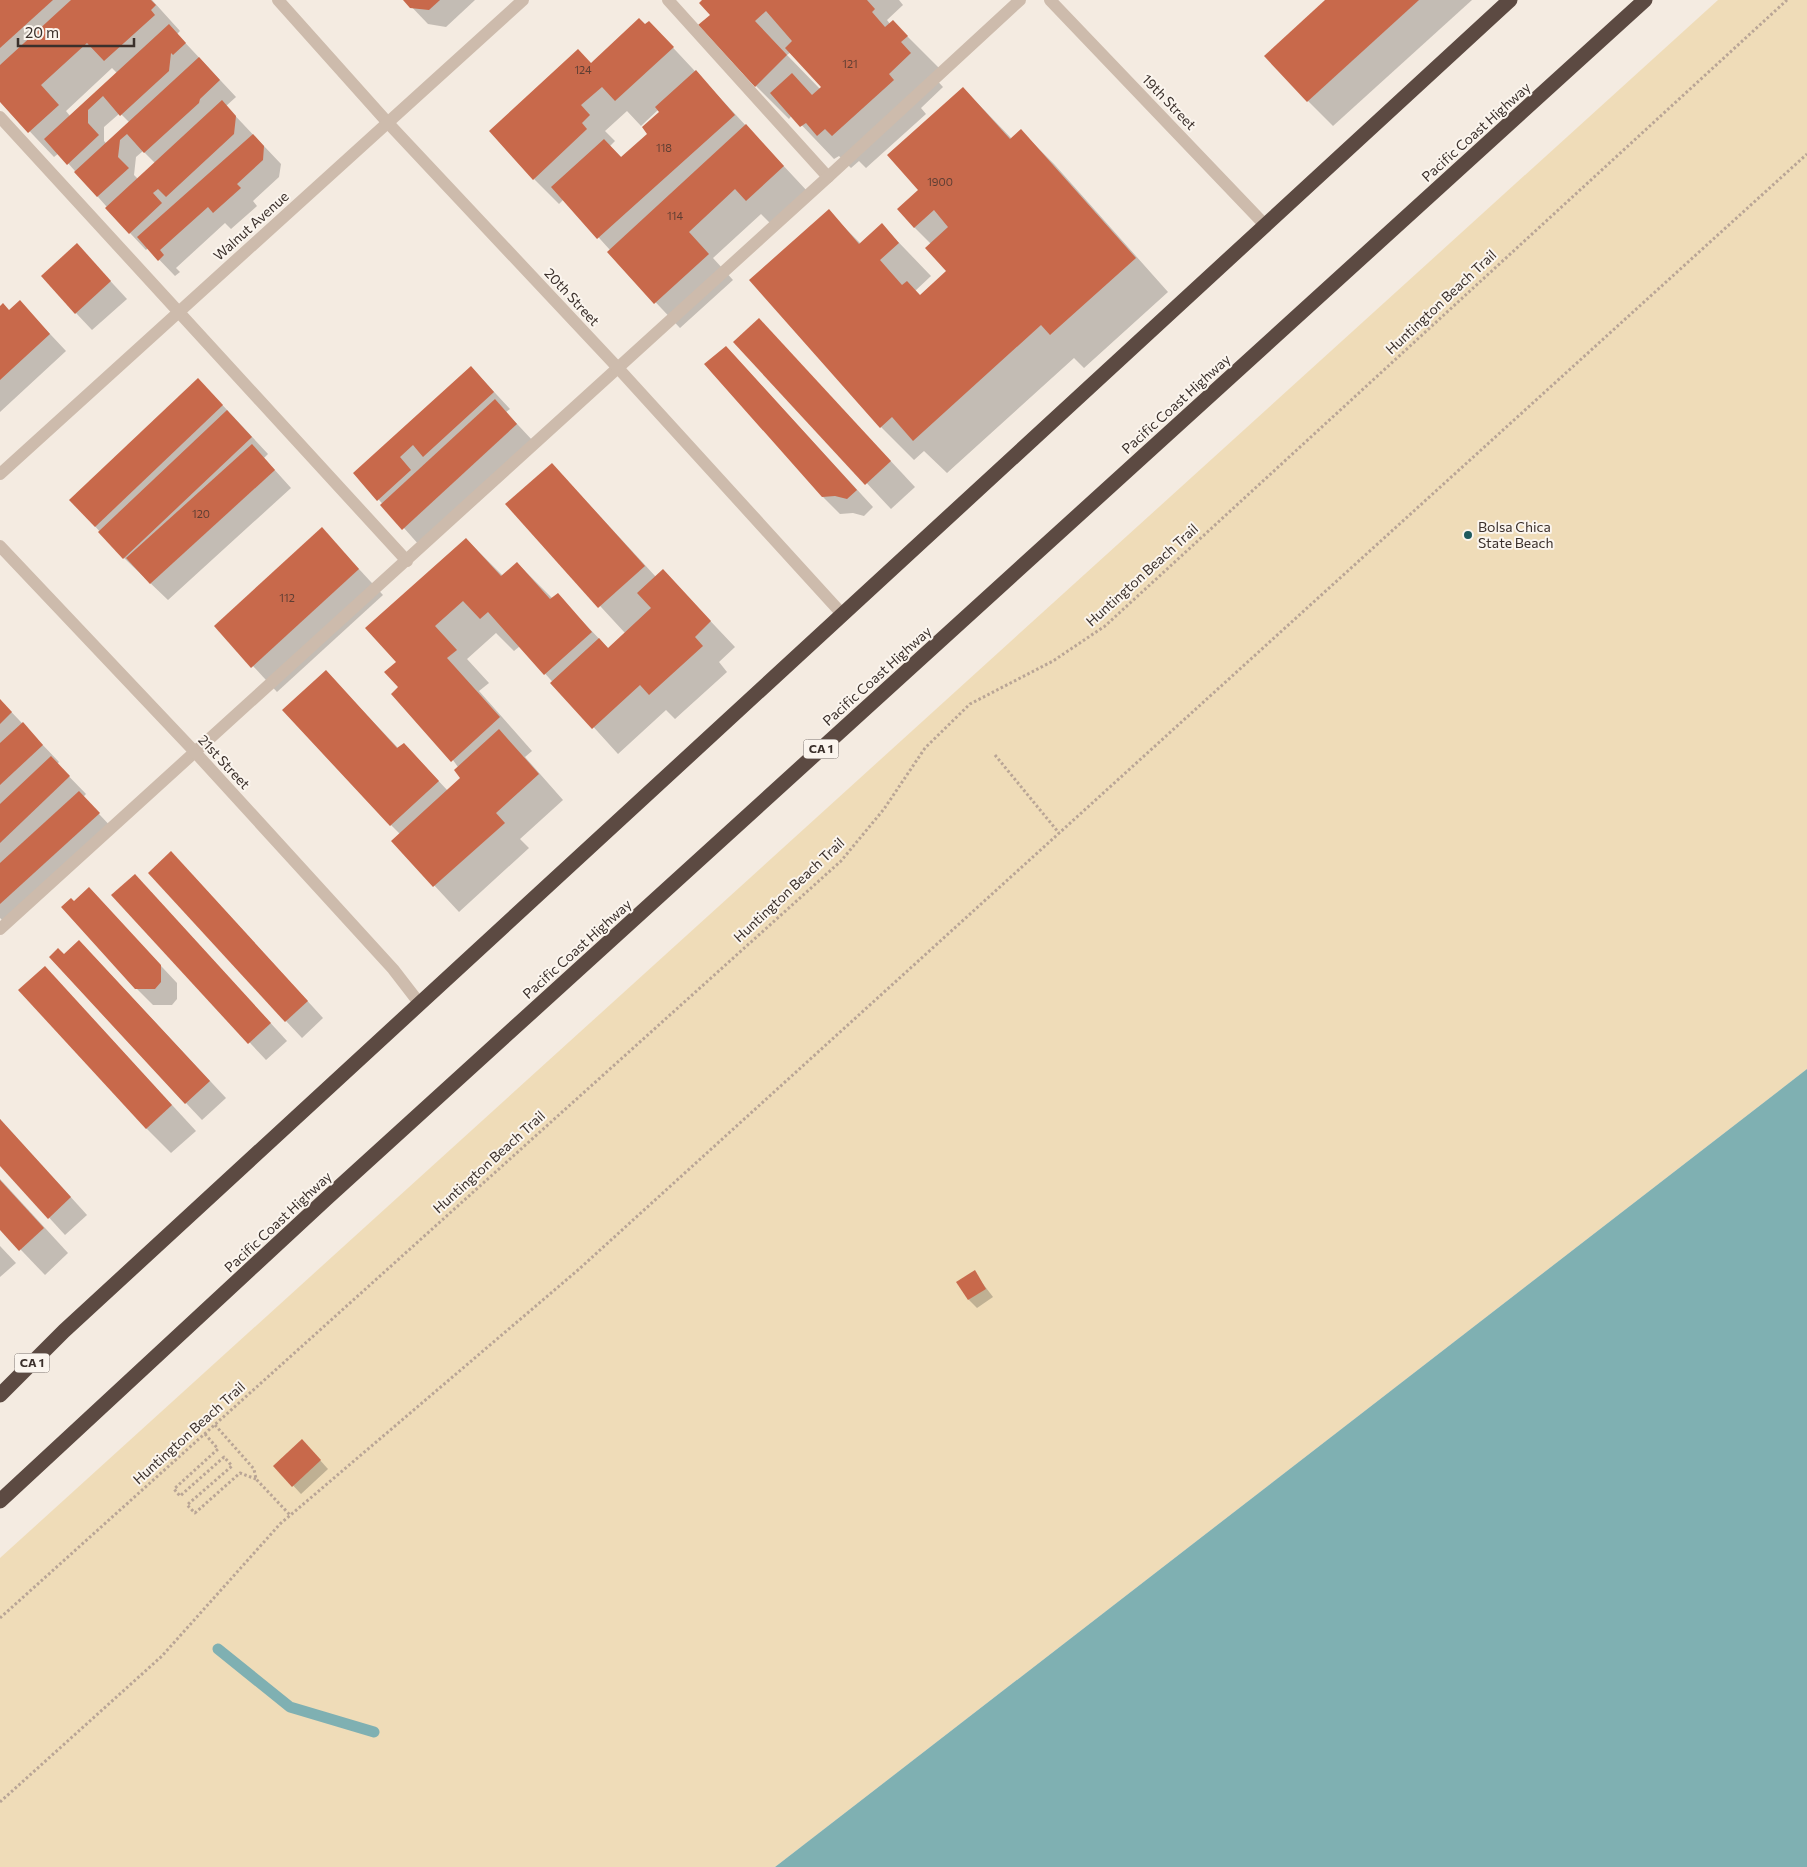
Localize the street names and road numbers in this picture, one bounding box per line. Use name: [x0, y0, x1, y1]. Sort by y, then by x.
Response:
street label: 19th Street: [1139, 70, 1200, 133]
street label: Pacific Coast Highway: [1418, 78, 1534, 185]
street label: Walnut Avenue: [210, 187, 292, 264]
street label: Huntington Beach Trail: [1382, 246, 1500, 357]
street label: 20th Street: [541, 264, 604, 329]
street label: Pacific Coast Highway: [1118, 350, 1234, 457]
street label: Huntington Beach Trail: [1082, 520, 1201, 629]
street label: Pacific Coast Highway: [819, 622, 935, 729]
street label: 21st Street: [195, 731, 254, 793]
road number: CA 1: [804, 740, 838, 759]
street label: Huntington Beach Trail: [730, 834, 848, 945]
street label: Pacific Coast Highway: [519, 895, 635, 1002]
street label: Huntington Beach Trail: [429, 1107, 548, 1216]
street label: Pacific Coast Highway: [221, 1168, 335, 1276]
road number: CA 1: [15, 1354, 50, 1372]
street label: Huntington Beach Trail: [129, 1378, 248, 1487]

